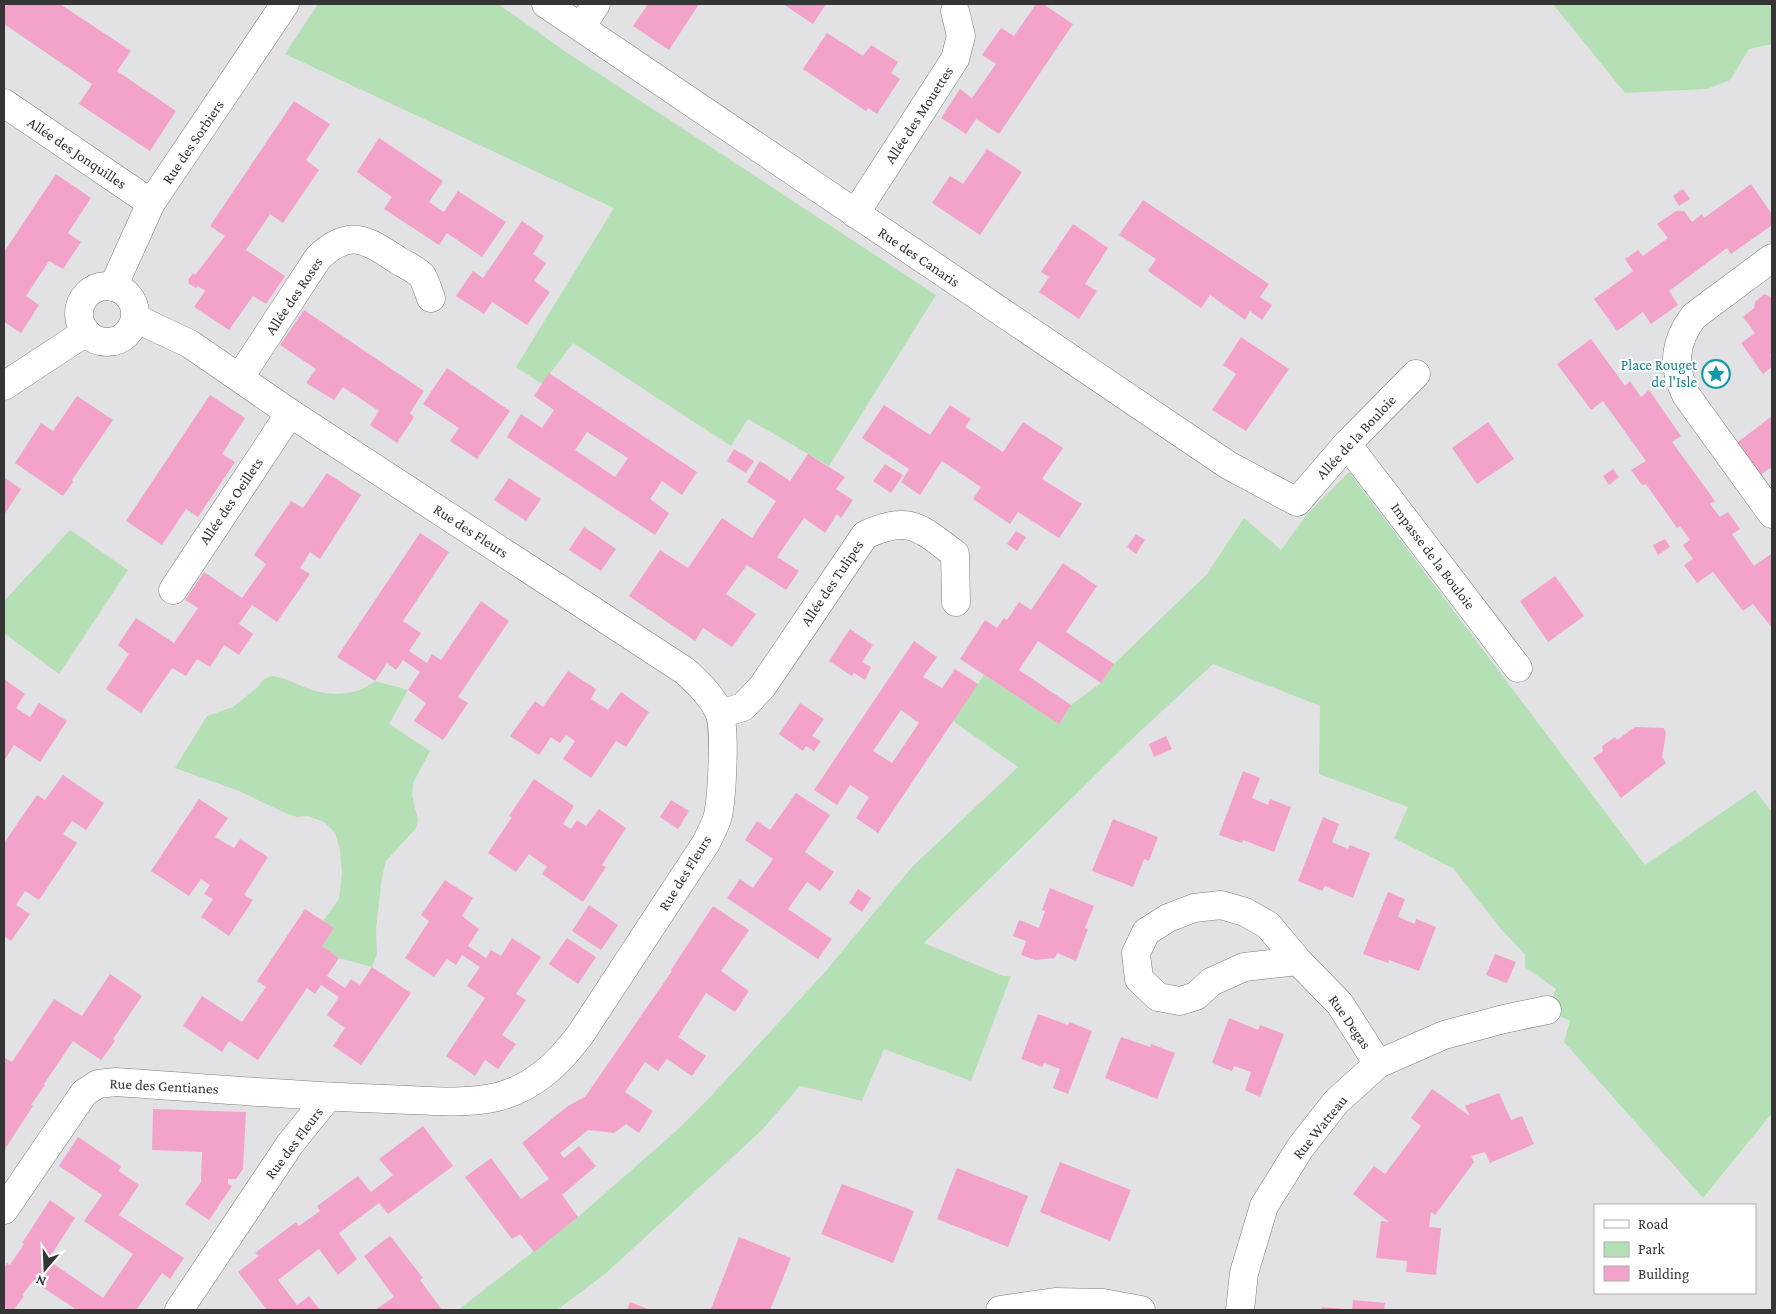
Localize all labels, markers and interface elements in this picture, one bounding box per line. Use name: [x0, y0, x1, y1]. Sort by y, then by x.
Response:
street label: Allée des Mouettes: [882, 63, 956, 166]
street label: Rue des Sorbiers: [159, 97, 227, 187]
street label: Allée des Jonquilles: [24, 114, 129, 193]
street label: Rue des Canaris: [875, 224, 963, 290]
street label: Allée des Roses: [262, 254, 326, 338]
place label: Place Rouget de l'Isle: [1621, 357, 1698, 390]
place icon: Place Rouget de l'Isle: [1701, 359, 1731, 389]
street label: Allée de la Bouloie: [1313, 391, 1399, 482]
street label: Allée des Oeillets: [196, 454, 266, 547]
street label: Impasse de la Bouloie: [1387, 500, 1478, 613]
street label: Rue des Fleurs: [431, 501, 511, 561]
street label: Allée des Tulipes: [797, 537, 867, 629]
street label: Rue des Fleurs: [656, 832, 715, 914]
street label: Rue Degas: [1325, 992, 1374, 1053]
street label: Rue des Gentianes: [109, 1075, 219, 1097]
street label: Rue Watteau: [1290, 1092, 1350, 1162]
street label: Rue des Fleurs: [262, 1104, 326, 1182]
legend: [1594, 1204, 1756, 1294]
text: Road: [1638, 1216, 1669, 1232]
text: Park: [1638, 1241, 1665, 1257]
north arrow: [20, 1244, 70, 1294]
text: Building: [1638, 1266, 1689, 1283]
text: N: [33, 1272, 48, 1290]

